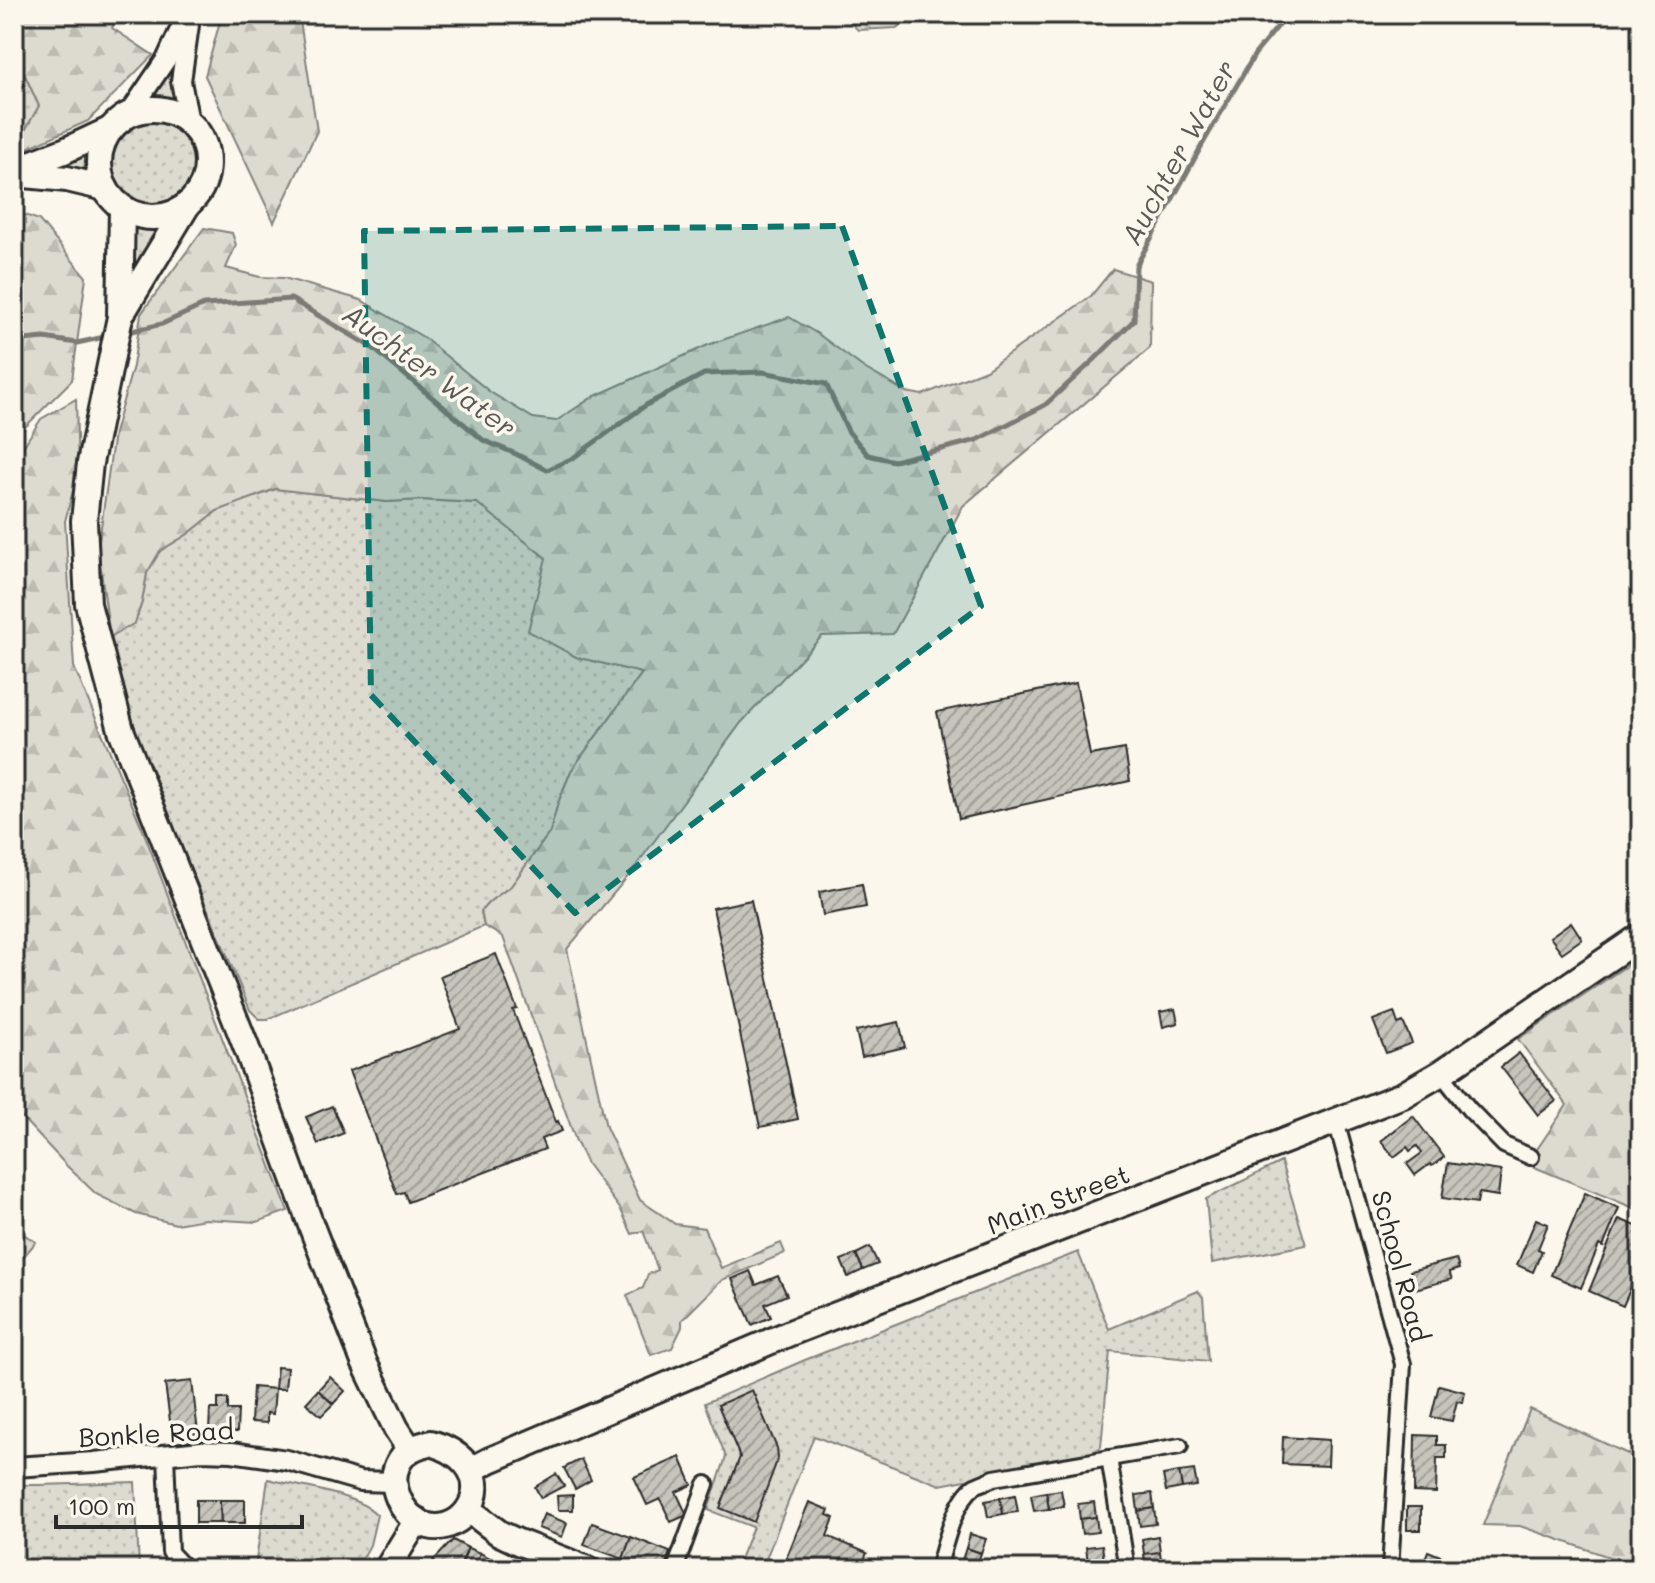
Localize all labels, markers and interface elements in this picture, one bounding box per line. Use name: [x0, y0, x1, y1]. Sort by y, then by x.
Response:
water label: Auchter Water: [1112, 53, 1244, 251]
water label: Auchter Water: [336, 295, 524, 445]
street label: Main Street: [982, 1156, 1134, 1242]
street label: School Road: [1365, 1187, 1437, 1345]
street label: Bonkle Road: [77, 1412, 235, 1454]
scale bar: [56, 1479, 302, 1529]
text: 100 m: [68, 1490, 135, 1521]

